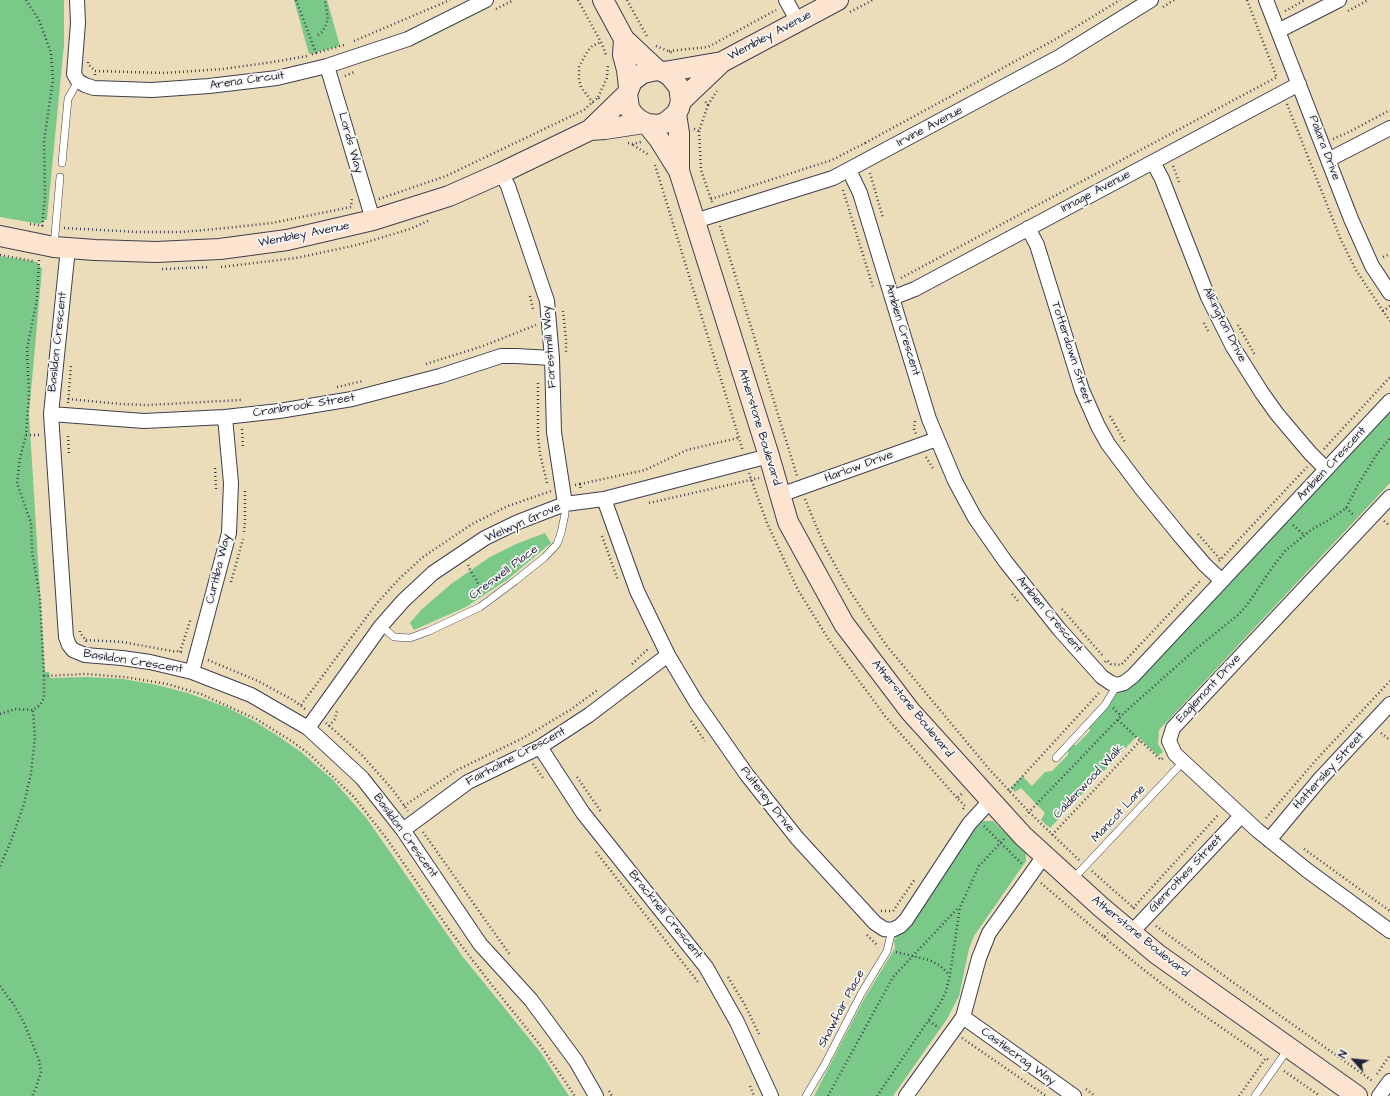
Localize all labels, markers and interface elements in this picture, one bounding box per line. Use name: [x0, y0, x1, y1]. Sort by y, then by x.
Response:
street label: Wembley Avenue: [726, 8, 814, 64]
street label: Arena Circuit: [209, 69, 285, 93]
street label: Irvine Avenue: [894, 104, 966, 150]
street label: Lords Way: [334, 111, 366, 175]
street label: Palara Drive: [1305, 114, 1343, 182]
street label: Innage Avenue: [1059, 168, 1133, 216]
street label: Wembley Avenue: [257, 219, 351, 251]
street label: Ambien Crescent: [881, 282, 923, 378]
street label: Alkington Drive: [1199, 285, 1249, 365]
street label: Basildon Crescent: [46, 291, 70, 393]
street label: Totterdown Street: [1048, 300, 1094, 406]
street label: Forestmill Way: [540, 305, 560, 389]
street label: Atherstone Boulevard: [734, 367, 784, 487]
street label: Cranbrook Street: [252, 391, 356, 421]
street label: Ambien Crescent: [1294, 424, 1370, 504]
street label: Harlow Drive: [823, 448, 895, 486]
street label: Welwyn Grove: [483, 500, 563, 546]
street label: Curitiba Way: [203, 533, 235, 605]
street label: Creswell Place: [467, 543, 541, 603]
street label: Ambien Crescent: [1013, 574, 1085, 656]
street label: Basildon Crescent: [82, 647, 184, 677]
street label: Eaglemont Drive: [1174, 652, 1244, 726]
street label: Atherstone Boulevard: [868, 657, 956, 761]
street label: Fairholme Crescent: [464, 725, 568, 789]
street label: Hattersley Street: [1291, 729, 1367, 813]
street label: Calderwood Walk: [1051, 742, 1127, 822]
street label: Pulteney Drive: [737, 764, 797, 836]
street label: Mancot Lane: [1089, 782, 1149, 846]
street label: Basildon Crescent: [370, 791, 440, 881]
street label: Glenrothes Street: [1146, 832, 1226, 916]
street label: Bracknell Crescent: [625, 868, 705, 962]
street label: Atherstone Boulevard: [1088, 893, 1192, 981]
street label: Shawfair Place: [816, 968, 868, 1050]
street label: Castlecrag Way: [978, 1025, 1058, 1089]
north arrow: [1334, 1040, 1374, 1080]
text: N: [1335, 1048, 1351, 1061]

